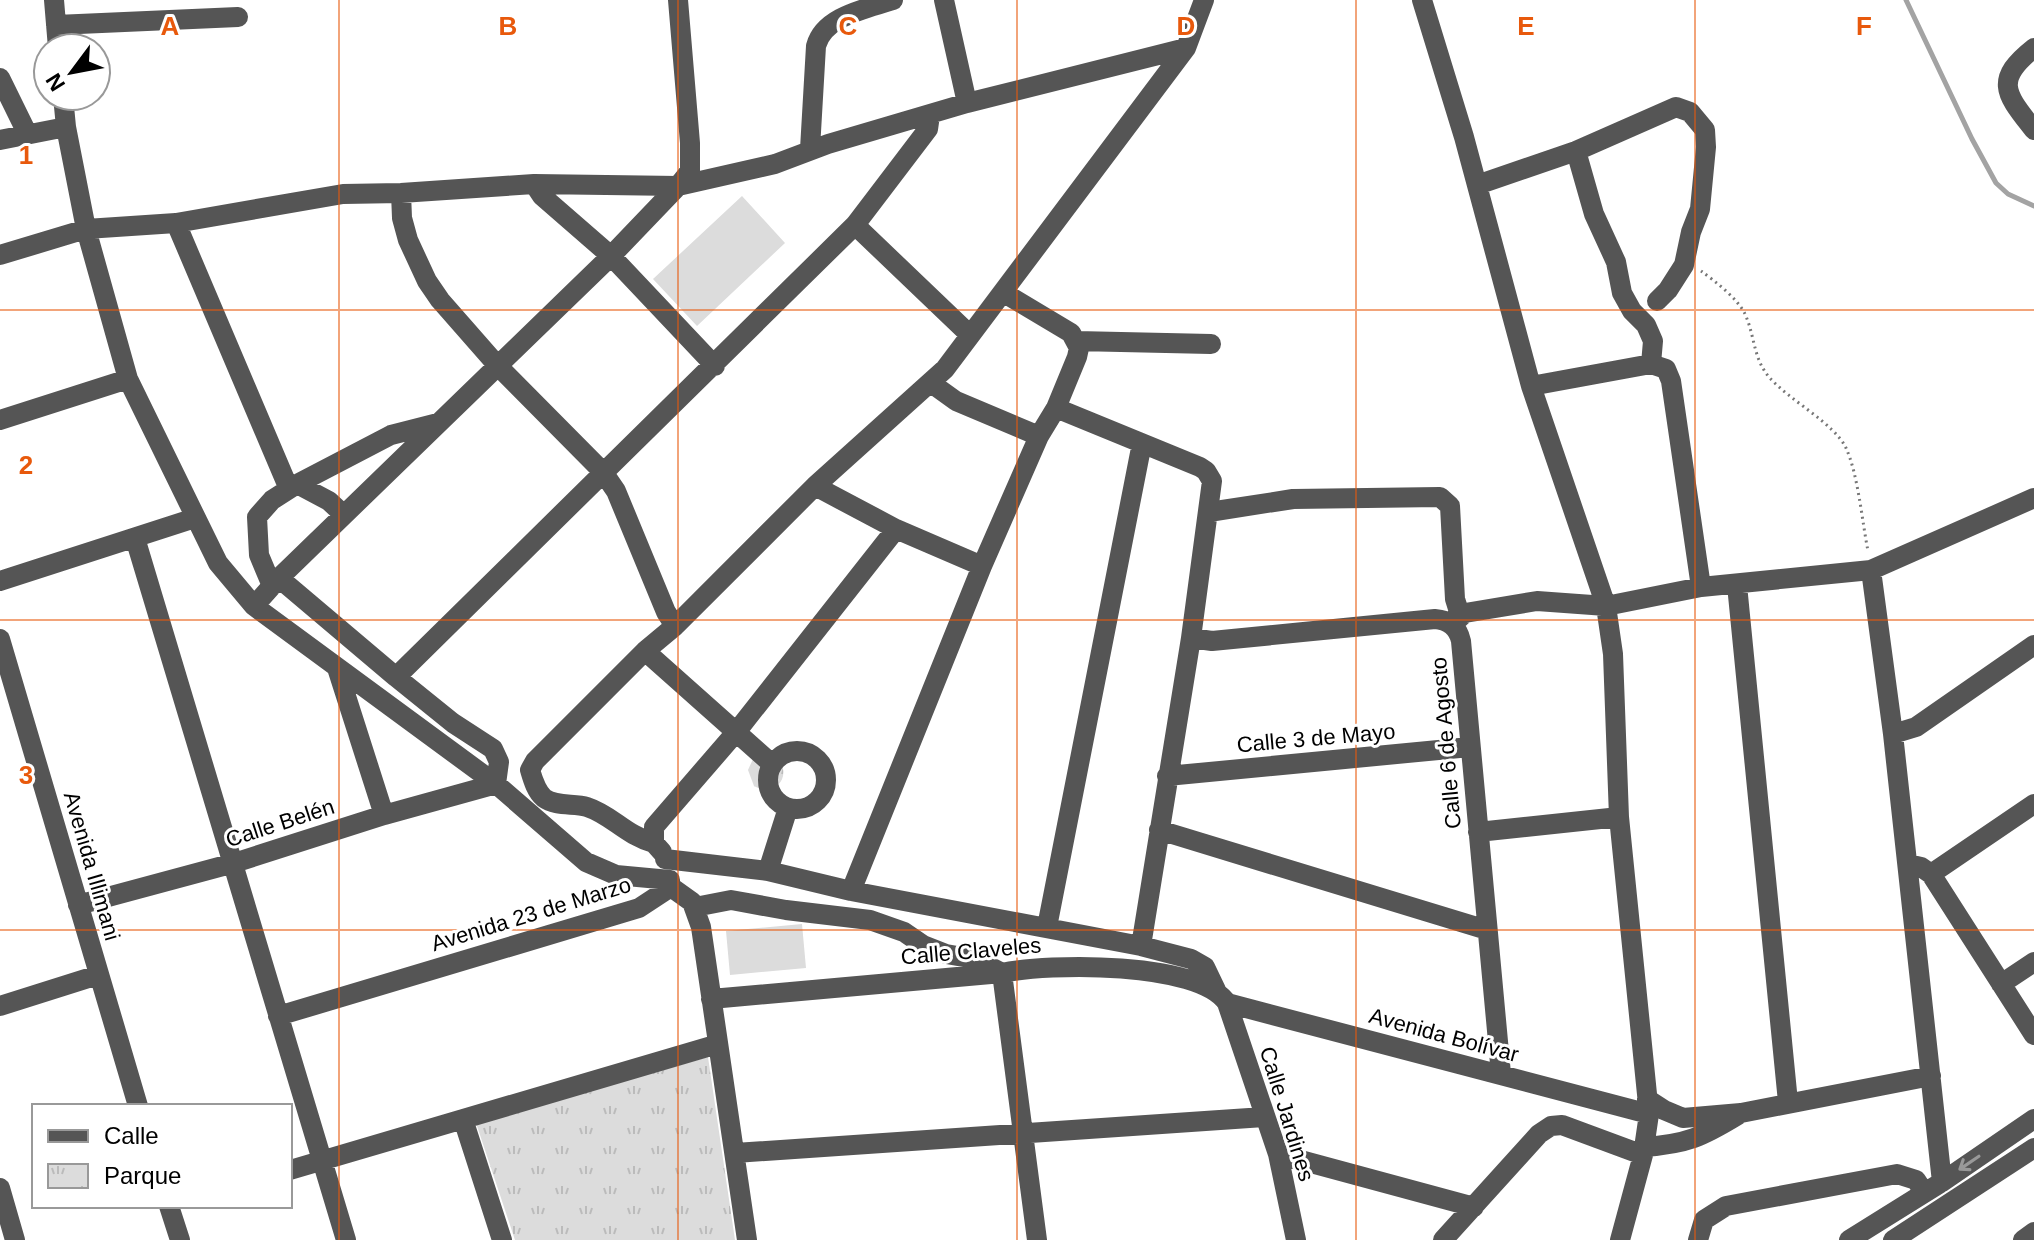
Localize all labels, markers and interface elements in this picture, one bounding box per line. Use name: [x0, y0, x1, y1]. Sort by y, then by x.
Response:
text: A: [161, 11, 180, 41]
text: B: [499, 11, 517, 41]
text: C: [839, 11, 858, 41]
text: D: [1177, 11, 1195, 41]
text: E: [1517, 11, 1535, 41]
text: F: [1856, 11, 1872, 41]
north arrow: [32, 32, 112, 112]
text: N: [41, 69, 70, 96]
text: 1: [19, 140, 33, 170]
text: 2: [19, 450, 33, 480]
street label: Calle 6 de Agosto: [1426, 656, 1466, 830]
street label: Calle 3 de Mayo: [1236, 719, 1396, 757]
text: 3: [19, 760, 33, 790]
street label: Avenida Illimani: [59, 789, 125, 943]
street label: Calle Belén: [223, 794, 337, 852]
street label: Avenida 23 de Marzo: [428, 872, 634, 956]
street label: Calle Claveles: [900, 932, 1042, 970]
street label: Avenida Bolívar: [1367, 1003, 1521, 1067]
street label: Calle Jardines: [1255, 1044, 1319, 1184]
legend: [32, 1104, 292, 1208]
text: Calle: [104, 1122, 159, 1149]
one-way arrow: [1959, 1155, 1981, 1171]
text: Parque: [104, 1162, 181, 1189]

